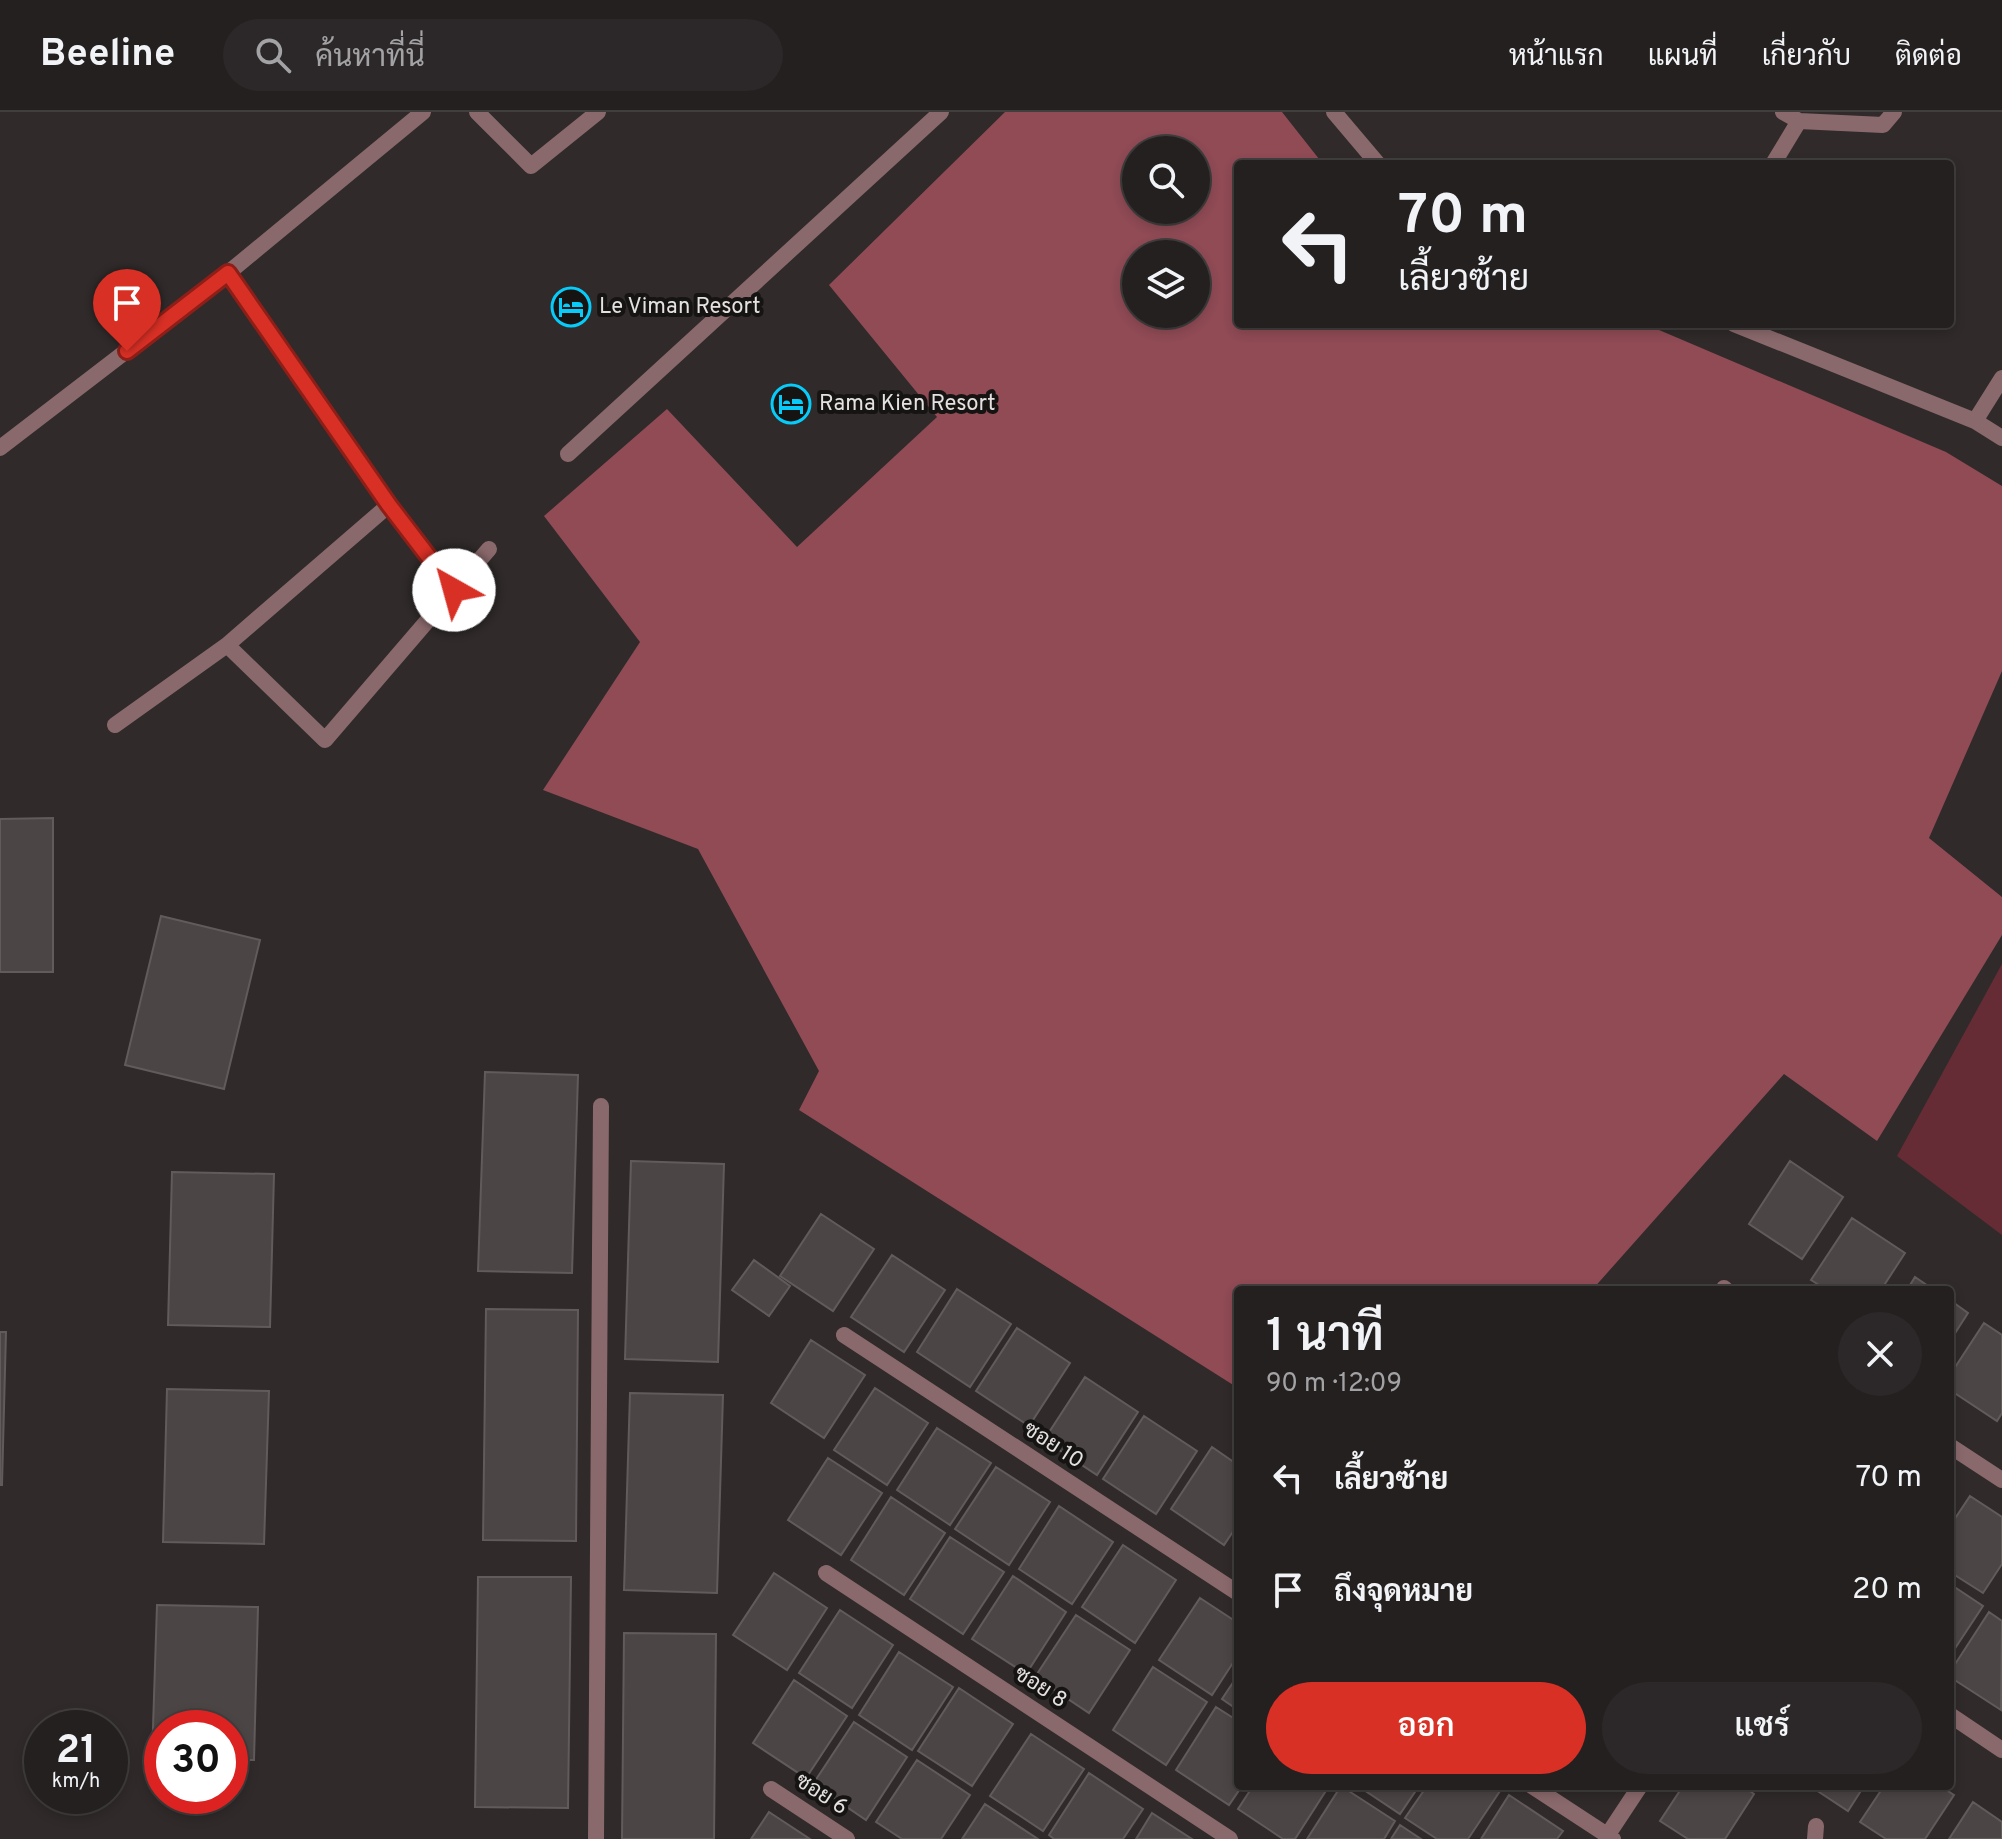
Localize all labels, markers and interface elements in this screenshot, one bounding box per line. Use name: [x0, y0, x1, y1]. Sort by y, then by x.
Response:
search box: [223, 19, 783, 91]
text: Beeline: [40, 31, 175, 80]
icon: search: [251, 33, 295, 77]
text: ค้นหาที่นี่: [315, 40, 425, 77]
text: หน้าแรก: [1509, 40, 1604, 76]
text: แผนที่: [1648, 40, 1718, 76]
text: เกี่ยวกับ: [1762, 40, 1851, 76]
text: ติดต่อ: [1895, 40, 1962, 76]
map controls: [1122, 136, 1210, 328]
button: search: [1122, 136, 1210, 224]
text: 70 m: [1398, 183, 1528, 253]
icon: left: [1266, 192, 1370, 296]
button: layers: [1122, 240, 1210, 328]
text: เลี้ยวซ้าย: [1398, 258, 1529, 304]
pin: [93, 269, 161, 351]
icon: arrive: [105, 281, 149, 325]
hotel icon: Le Viman Resort: [550, 286, 592, 328]
place label: Le Viman Resort: [599, 294, 761, 321]
hotel icon: Rama Kien Resort: [770, 383, 812, 425]
place label: Rama Kien Resort: [819, 391, 996, 418]
position arrow: [412, 548, 496, 632]
text: 1 นาที: [1266, 1308, 1384, 1368]
button: close: [1838, 1312, 1922, 1396]
text: 90 m · 12:09: [1266, 1368, 1402, 1401]
street label: ซอย 10: [1018, 1417, 1088, 1475]
icon: left: [1266, 1456, 1310, 1500]
text: 70 m: [1856, 1460, 1922, 1497]
text: เลี้ยวซ้าย: [1334, 1463, 1448, 1500]
icon: arrive: [1266, 1568, 1310, 1612]
text: 20 m: [1852, 1572, 1922, 1609]
text: ถึงจุดหมาย: [1334, 1575, 1473, 1612]
street label: ซอย 8: [1008, 1661, 1072, 1715]
button: ออก: [1266, 1682, 1586, 1774]
button: แชร์: [1602, 1682, 1922, 1774]
speed limit sign: 30: [144, 1710, 248, 1814]
text: 21: [56, 1727, 96, 1777]
street label: ซอย 6: [790, 1768, 852, 1822]
text: km/h: [52, 1769, 100, 1795]

